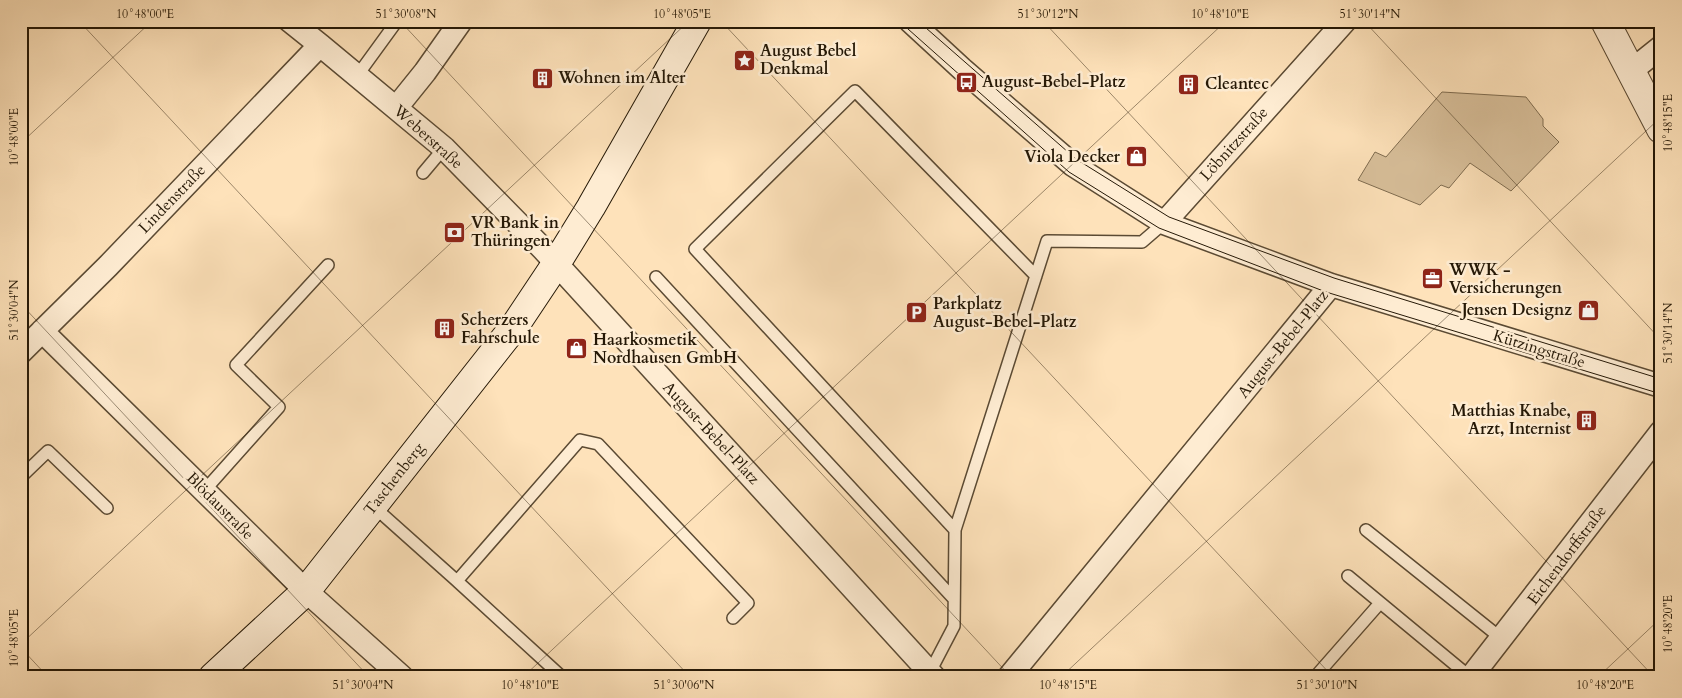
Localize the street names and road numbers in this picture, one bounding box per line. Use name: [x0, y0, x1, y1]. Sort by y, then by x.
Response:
street label: Weberstraße: [388, 99, 468, 174]
street label: Löbnitzstraße: [1195, 102, 1273, 186]
street label: Lindenstraße: [133, 160, 211, 238]
street label: August-Bebel-Platz: [1233, 285, 1333, 403]
street label: Kützingstraße: [1490, 325, 1588, 373]
street label: August-Bebel-Platz: [658, 377, 764, 489]
street label: Taschenberg: [359, 438, 429, 520]
street label: Blödaustraße: [181, 467, 259, 545]
street label: Eichendorffstraße: [1522, 501, 1612, 609]

